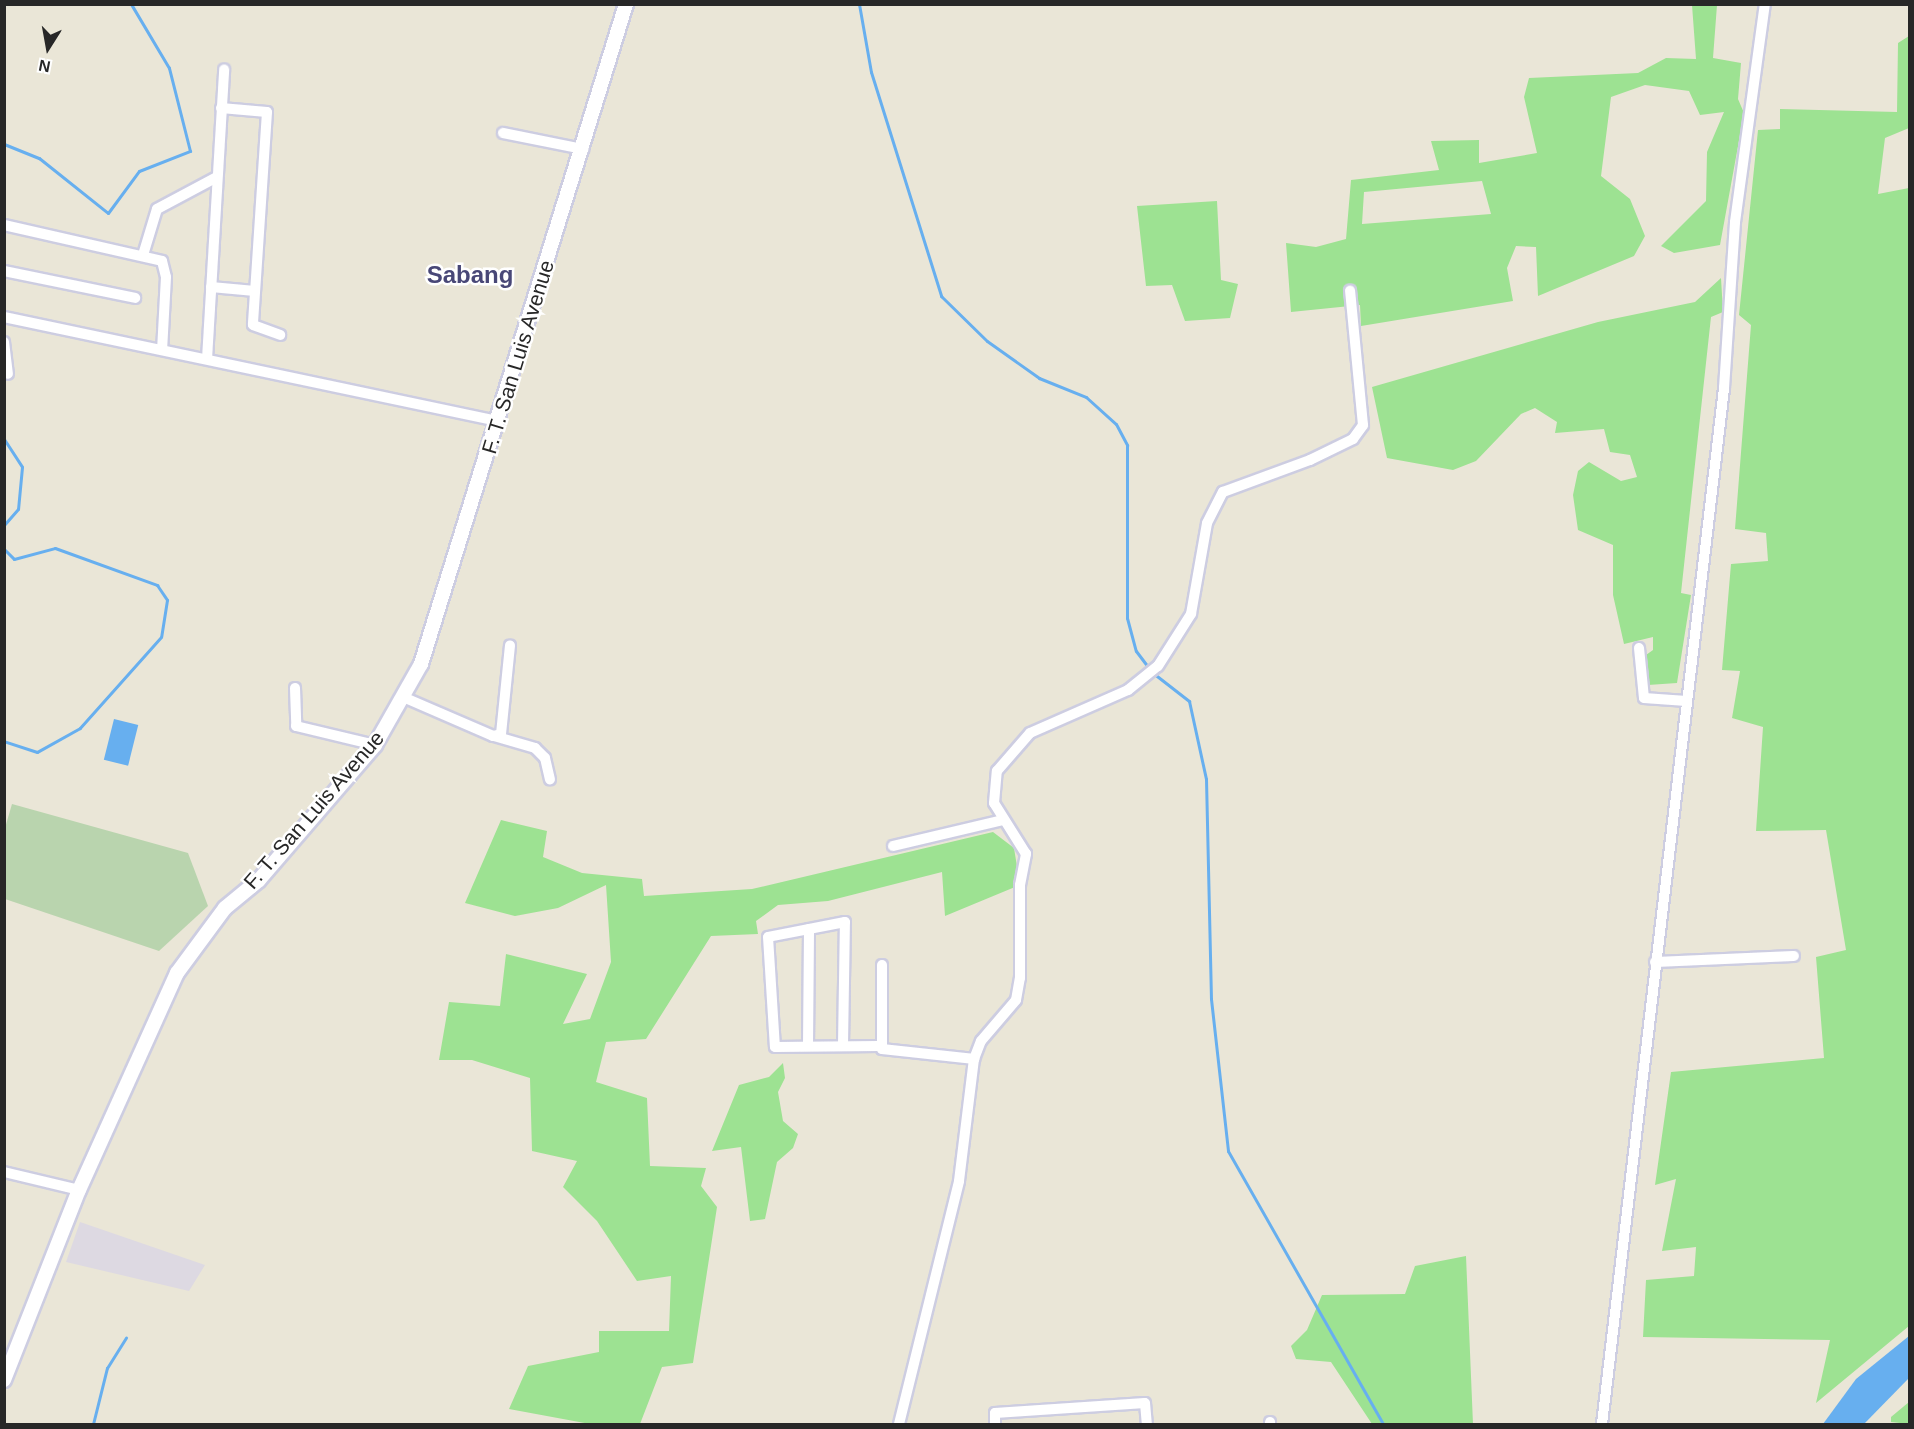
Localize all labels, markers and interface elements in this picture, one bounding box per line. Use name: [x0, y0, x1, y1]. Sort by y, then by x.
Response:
north arrow: [18, 18, 78, 78]
text: N: [37, 57, 52, 76]
street label: F. T. San Luis Avenue: [476, 256, 560, 458]
district label: Sabang: [427, 261, 513, 289]
street label: F. T. San Luis Avenue: [238, 725, 390, 895]

